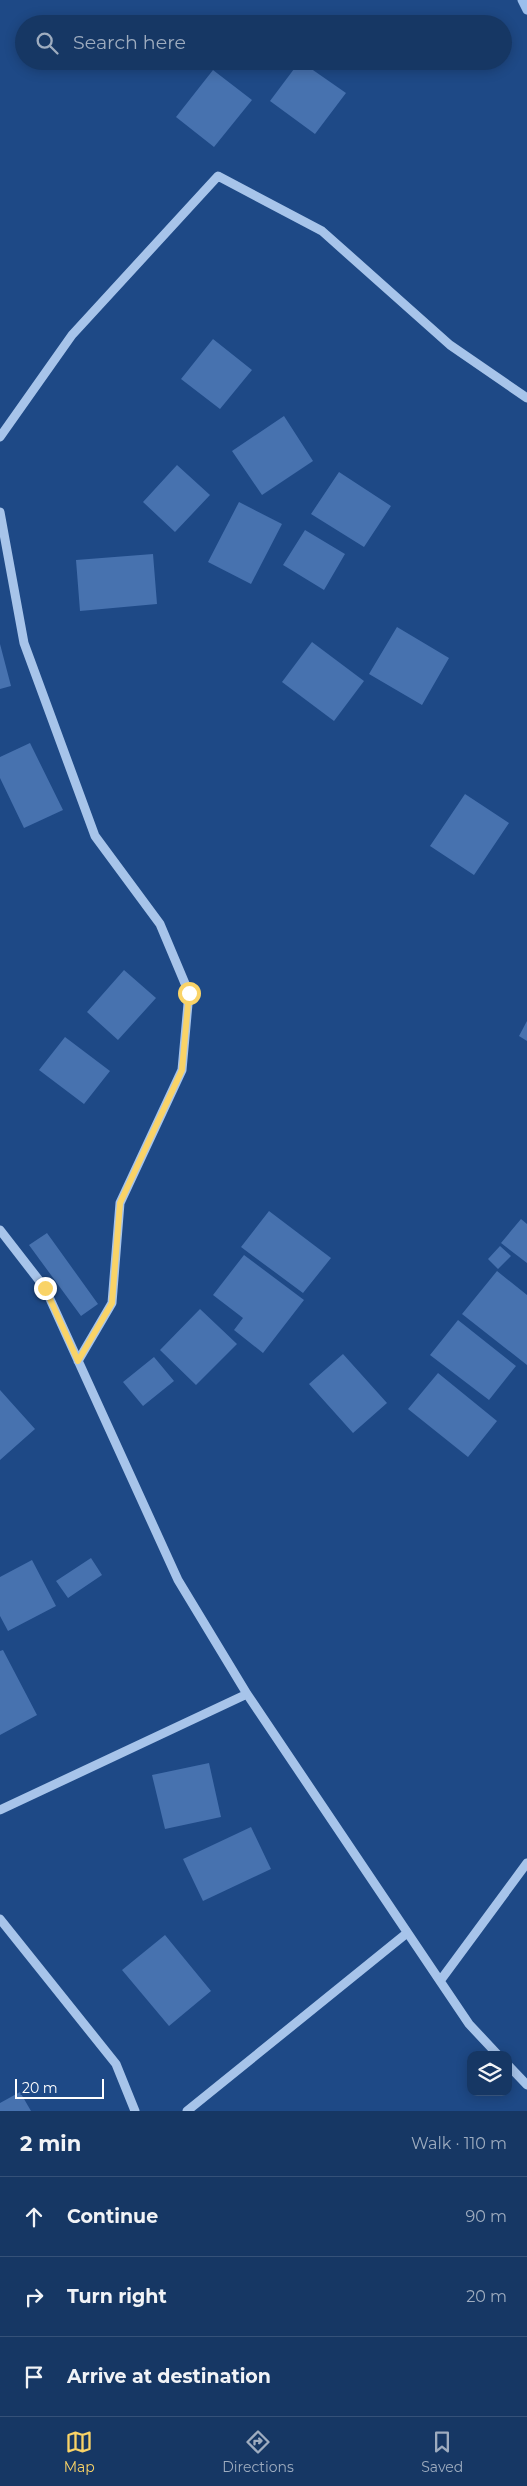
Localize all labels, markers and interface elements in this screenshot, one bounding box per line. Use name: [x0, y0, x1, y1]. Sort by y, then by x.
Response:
search box: [15, 15, 512, 70]
icon: search: [33, 29, 61, 57]
text: Search here: [73, 31, 186, 54]
route start: [178, 982, 201, 1005]
route end: [34, 1277, 57, 1300]
map controls: [467, 2051, 512, 2096]
button: layers: [467, 2051, 512, 2096]
scale bar: [15, 2076, 104, 2099]
text: 20 m: [22, 2079, 58, 2097]
text: 2 min: [20, 2131, 81, 2156]
text: Walk · 110 m: [411, 2134, 507, 2153]
icon: ahead: [20, 2203, 48, 2231]
text: Continue: [67, 2205, 158, 2228]
text: 90 m: [465, 2207, 507, 2226]
icon: right: [20, 2283, 48, 2311]
text: Turn right: [67, 2285, 167, 2308]
text: 20 m: [466, 2287, 507, 2306]
icon: arrive: [20, 2363, 48, 2391]
text: Arrive at destination: [67, 2365, 271, 2388]
tab: Map: [64, 2428, 95, 2476]
tab: Directions: [222, 2428, 294, 2476]
tab: Saved: [421, 2428, 463, 2476]

